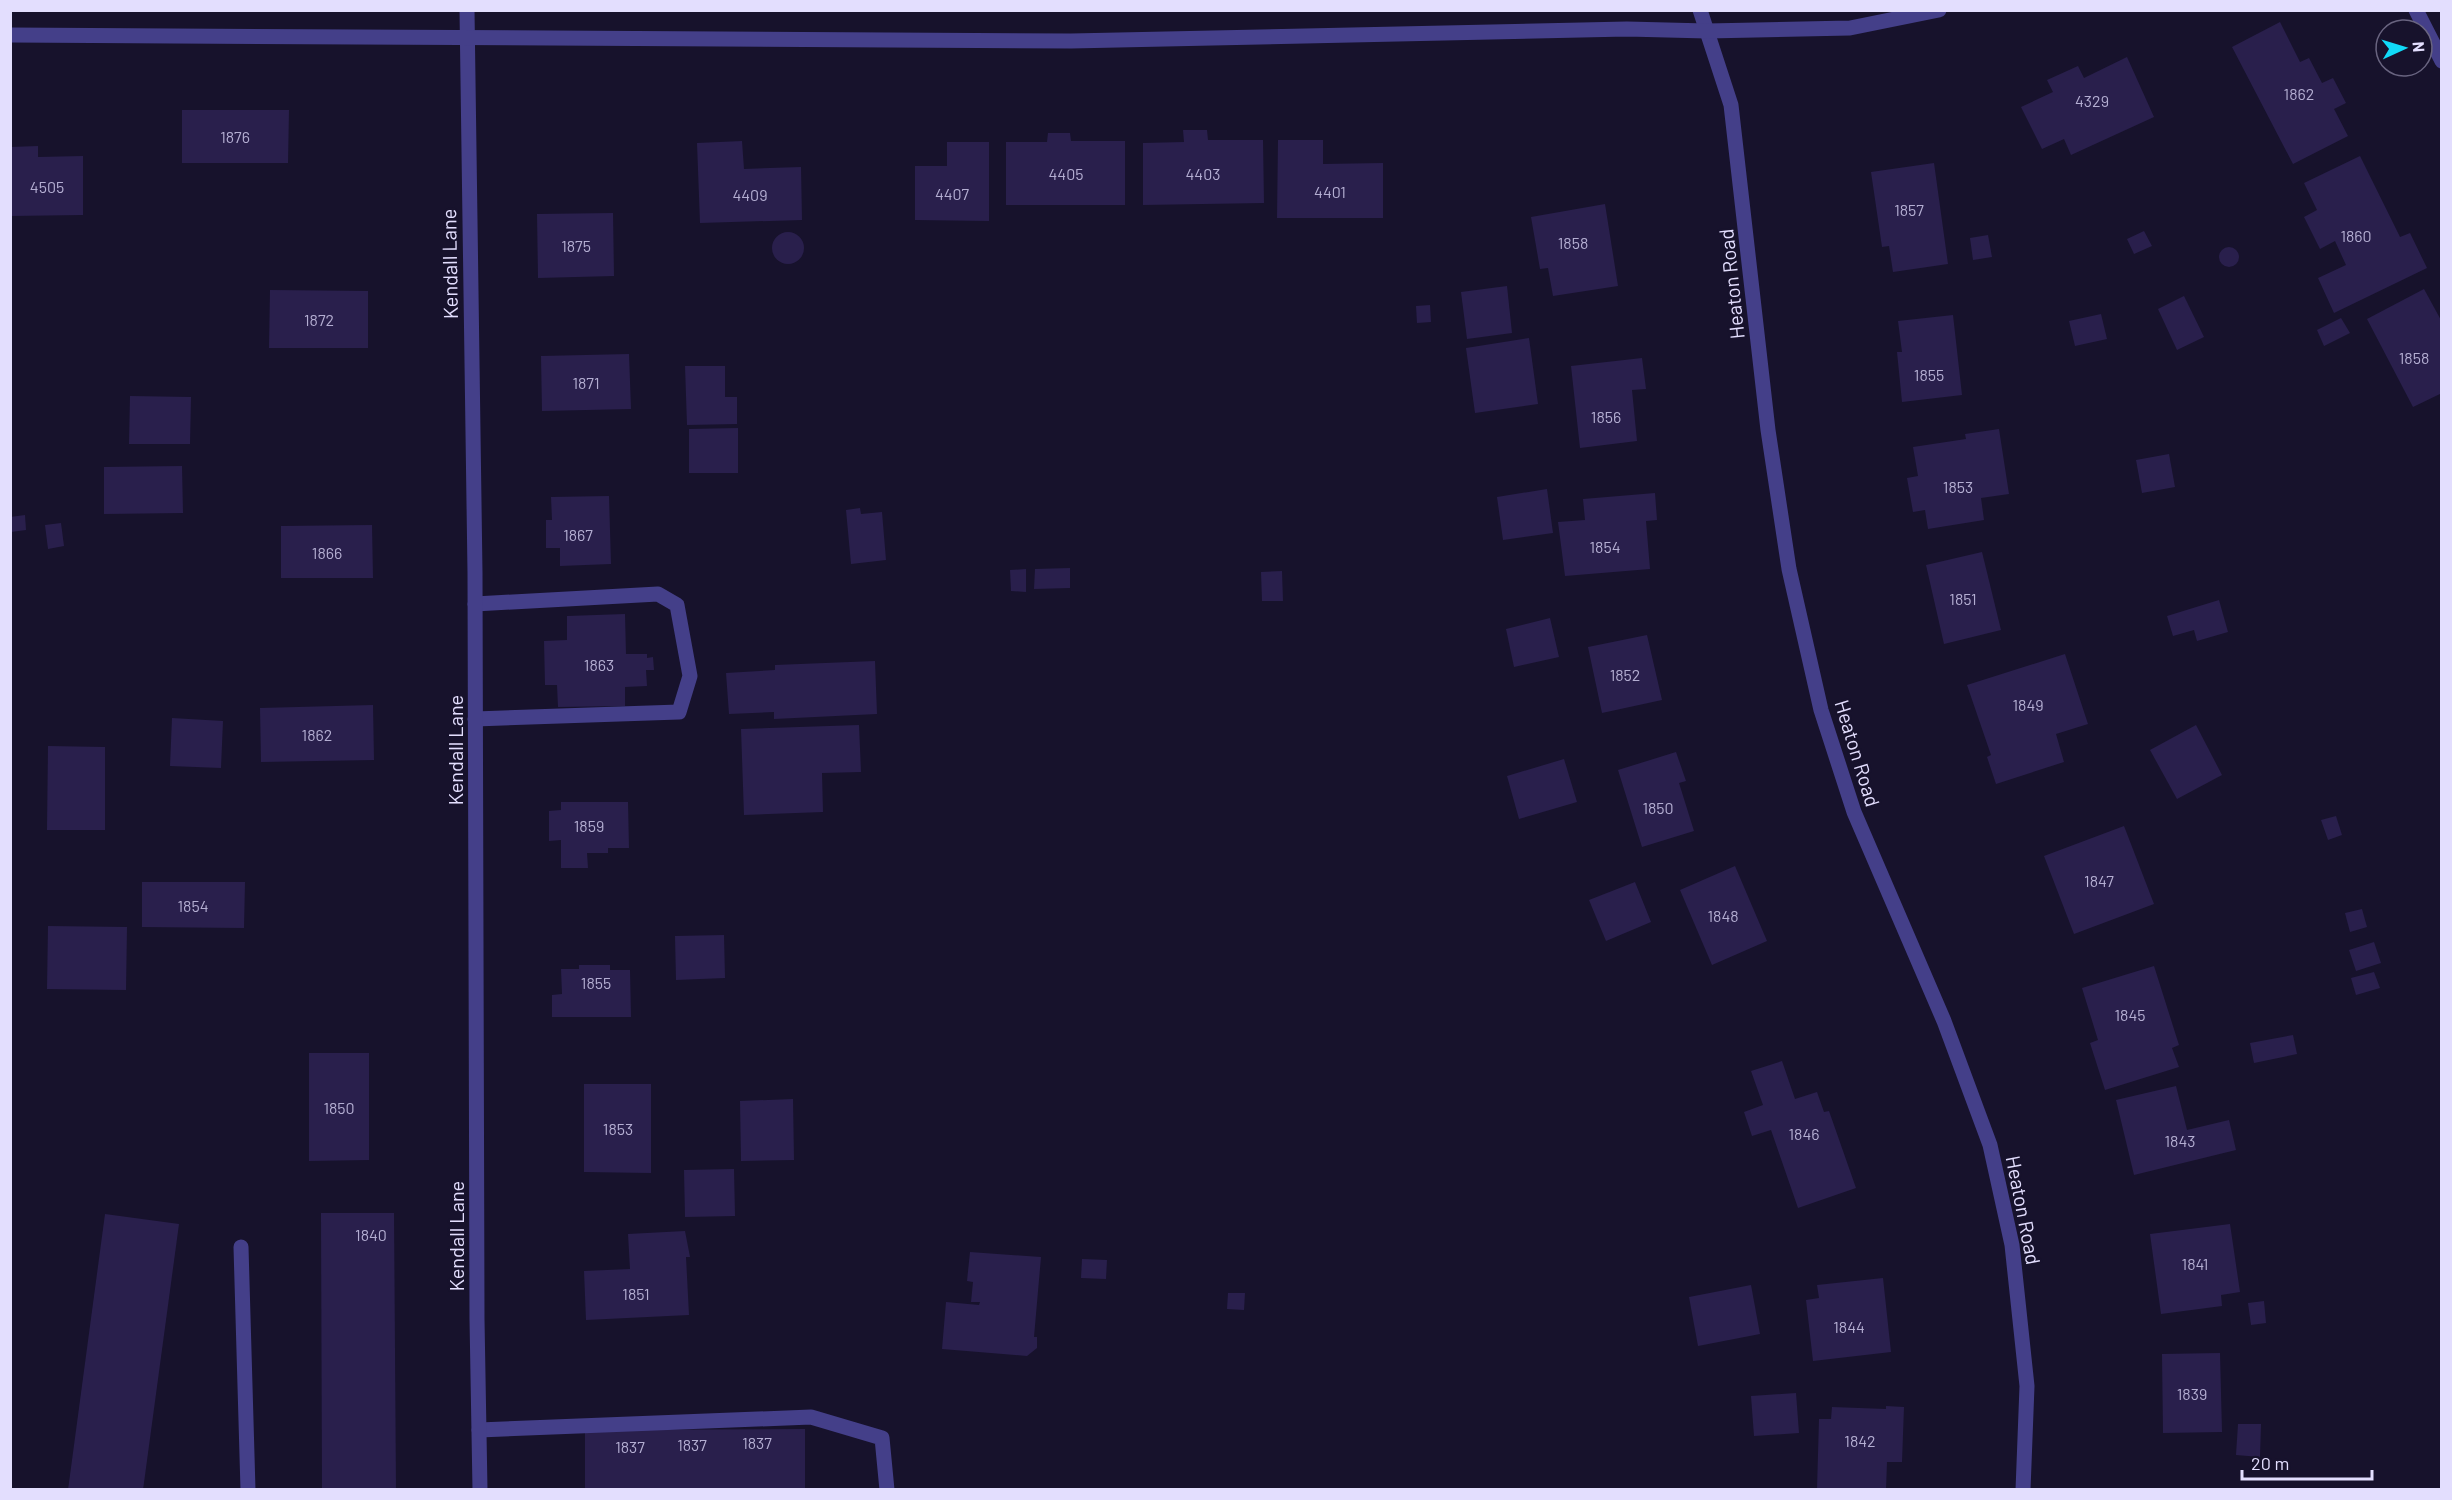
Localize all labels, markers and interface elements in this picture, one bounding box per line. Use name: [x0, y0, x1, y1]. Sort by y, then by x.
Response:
north arrow: [2374, 18, 2434, 78]
text: N: [2410, 41, 2429, 53]
house number: 1862: [2284, 84, 2314, 103]
house number: 4329: [2075, 91, 2109, 110]
house number: 1876: [220, 127, 250, 146]
house number: 4405: [1049, 164, 1083, 183]
house number: 4403: [1186, 164, 1220, 183]
house number: 4505: [30, 177, 64, 196]
house number: 4401: [1314, 182, 1346, 201]
house number: 4407: [935, 184, 970, 203]
house number: 4409: [732, 185, 768, 204]
house number: 1857: [1894, 200, 1924, 219]
street label: Kendall Lane: [436, 209, 462, 319]
house number: 1860: [2340, 226, 2372, 245]
street label: Heaton Road: [1713, 228, 1749, 340]
house number: 1858: [1558, 233, 1588, 252]
house number: 1875: [561, 236, 591, 255]
house number: 1872: [304, 310, 334, 329]
house number: 1858: [2399, 348, 2429, 367]
house number: 1855: [1914, 365, 1944, 384]
house number: 1871: [572, 373, 600, 392]
house number: 1856: [1591, 407, 1621, 426]
house number: 1853: [1943, 477, 1973, 496]
house number: 1867: [563, 525, 593, 544]
house number: 1854: [1590, 537, 1620, 556]
house number: 1866: [312, 543, 342, 562]
house number: 1851: [1949, 589, 1977, 608]
house number: 1863: [584, 655, 614, 674]
house number: 1852: [1610, 665, 1640, 684]
street label: Kendall Lane: [443, 695, 467, 805]
house number: 1849: [2012, 695, 2044, 714]
street label: Heaton Road: [1830, 697, 1886, 809]
house number: 1862: [302, 725, 332, 744]
house number: 1850: [1642, 798, 1674, 817]
house number: 1859: [574, 816, 604, 835]
house number: 1847: [2084, 871, 2114, 890]
house number: 1854: [178, 896, 208, 915]
house number: 1848: [1707, 906, 1739, 925]
house number: 1855: [581, 973, 611, 992]
house number: 1845: [2115, 1005, 2145, 1024]
house number: 1850: [323, 1098, 355, 1117]
house number: 1853: [603, 1119, 633, 1138]
house number: 1846: [1789, 1124, 1820, 1143]
house number: 1843: [2165, 1131, 2196, 1150]
street label: Heaton Road: [2002, 1153, 2046, 1267]
street label: Kendall Lane: [444, 1181, 468, 1291]
house number: 1840: [355, 1225, 387, 1244]
house number: 1841: [2182, 1254, 2208, 1273]
house number: 1851: [622, 1284, 650, 1303]
house number: 1844: [1833, 1317, 1865, 1336]
house number: 1839: [2177, 1384, 2207, 1403]
house number: 1842: [1844, 1431, 1876, 1450]
house number: 1837: [742, 1433, 772, 1452]
house number: 1837: [677, 1435, 707, 1454]
house number: 1837: [615, 1437, 645, 1456]
scale bar: [2242, 1443, 2372, 1481]
text: 20 m: [2251, 1452, 2289, 1474]

